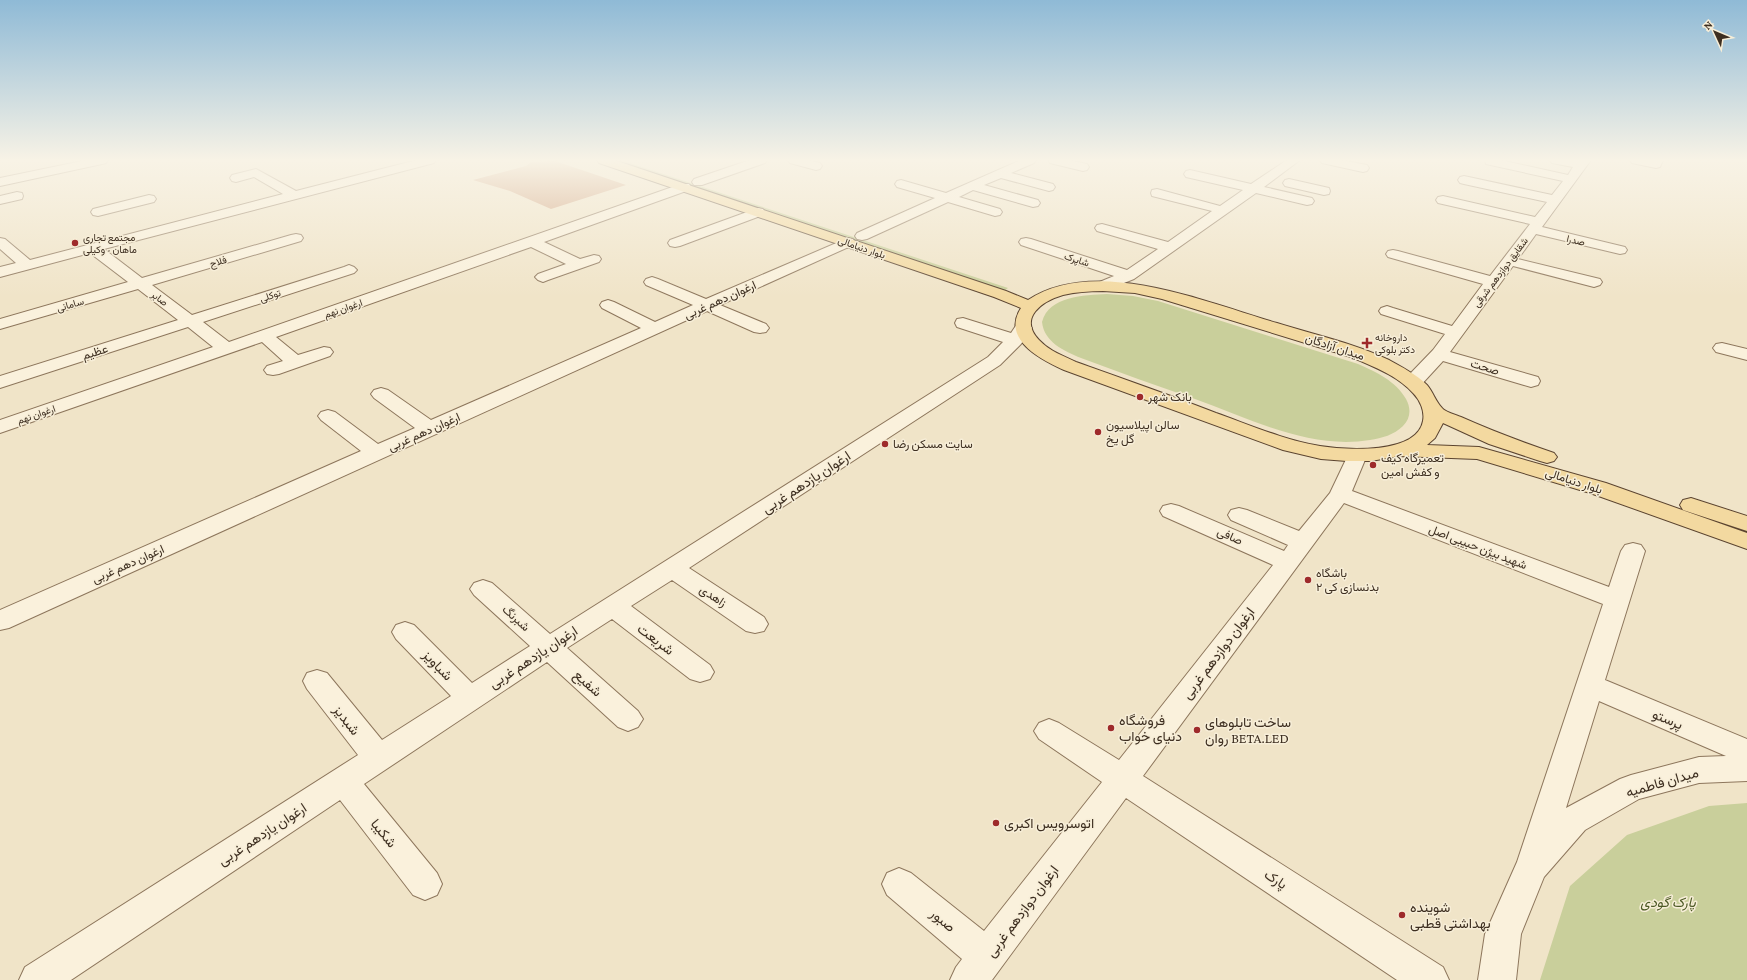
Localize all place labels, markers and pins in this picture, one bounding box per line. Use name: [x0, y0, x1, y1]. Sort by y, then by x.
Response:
place label: مجتمع تجاری ماهان - وکیلی: [83, 232, 137, 256]
marker: مجتمع تجاری ماهان - وکیلی: [70, 238, 80, 248]
place label: داروخانه دکتر بلوکی: [1375, 332, 1415, 356]
marker: داروخانه دکتر بلوکی: [1362, 338, 1372, 348]
place label: بانک شهر: [1147, 390, 1192, 405]
marker: بانک شهر: [1135, 392, 1145, 402]
place label: سالن اپیلاسیون گل یخ: [1106, 418, 1179, 448]
marker: سالن اپیلاسیون گل یخ: [1093, 427, 1103, 437]
place label: سایت مسکن رضا: [893, 437, 973, 452]
marker: سایت مسکن رضا: [880, 439, 890, 449]
place label: تعمیرگاه کیف و کفش امین: [1381, 451, 1444, 480]
marker: تعمیرگاه کیف و کفش امین: [1368, 460, 1378, 470]
place label: باشگاه بدنسازی کی ۲: [1316, 566, 1379, 595]
marker: باشگاه بدنسازی کی ۲: [1303, 575, 1313, 585]
place label: فروشگاه دنیای خواب: [1119, 712, 1182, 745]
place label: ساخت تابلوهای روان BETA.LED: [1205, 714, 1291, 747]
marker: فروشگاه دنیای خواب: [1106, 723, 1116, 733]
marker: ساخت تابلوهای روان BETA.LED: [1192, 725, 1202, 735]
place label: اتوسرویس اکبری: [1004, 815, 1094, 832]
marker: اتوسرویس اکبری: [991, 818, 1001, 828]
place label: شوینده بهداشتی قطبی: [1410, 899, 1491, 932]
marker: شوینده بهداشتی قطبی: [1397, 910, 1407, 920]

